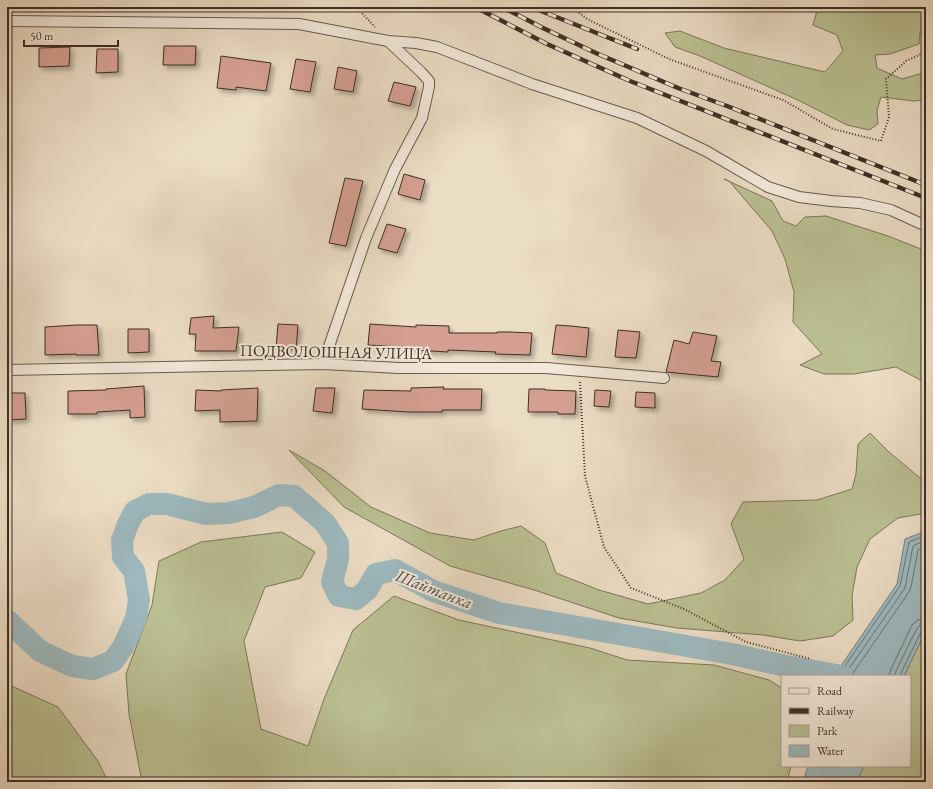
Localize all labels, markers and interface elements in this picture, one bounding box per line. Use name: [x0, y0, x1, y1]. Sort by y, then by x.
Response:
scale bar: [24, 22, 118, 48]
text: 50 m: [30, 28, 54, 44]
street label: ПОДВОЛОШНАЯ УЛИЦА: [240, 340, 433, 364]
water label: Шайтанка: [391, 564, 476, 614]
legend: [781, 675, 911, 767]
text: Road: [817, 683, 843, 699]
text: Railway: [817, 703, 855, 719]
text: Park: [817, 723, 838, 739]
text: Water: [817, 743, 844, 759]

